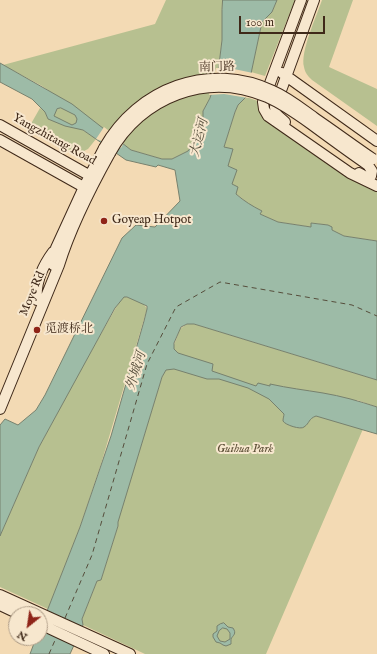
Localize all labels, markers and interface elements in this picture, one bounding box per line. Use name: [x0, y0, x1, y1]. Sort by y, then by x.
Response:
scale bar: [241, 8, 327, 34]
text: 100 m: [246, 15, 274, 30]
street label: 南门路: [199, 60, 235, 76]
street label: Yangzhitang Road: [10, 111, 98, 169]
water label: 大运河: [188, 117, 212, 159]
place label: Goyeap Hotpot: [112, 214, 191, 228]
marker: Goyeap Hotpot: [99, 216, 109, 226]
street label: Moye Rd: [17, 270, 49, 318]
place label: 觅渡桥北: [45, 323, 93, 337]
marker: 觅渡桥北: [32, 325, 42, 335]
water label: 外城河: [124, 350, 150, 392]
park label: Guihua Park: [217, 443, 273, 457]
north arrow: [8, 606, 48, 646]
text: N: [15, 627, 30, 644]

